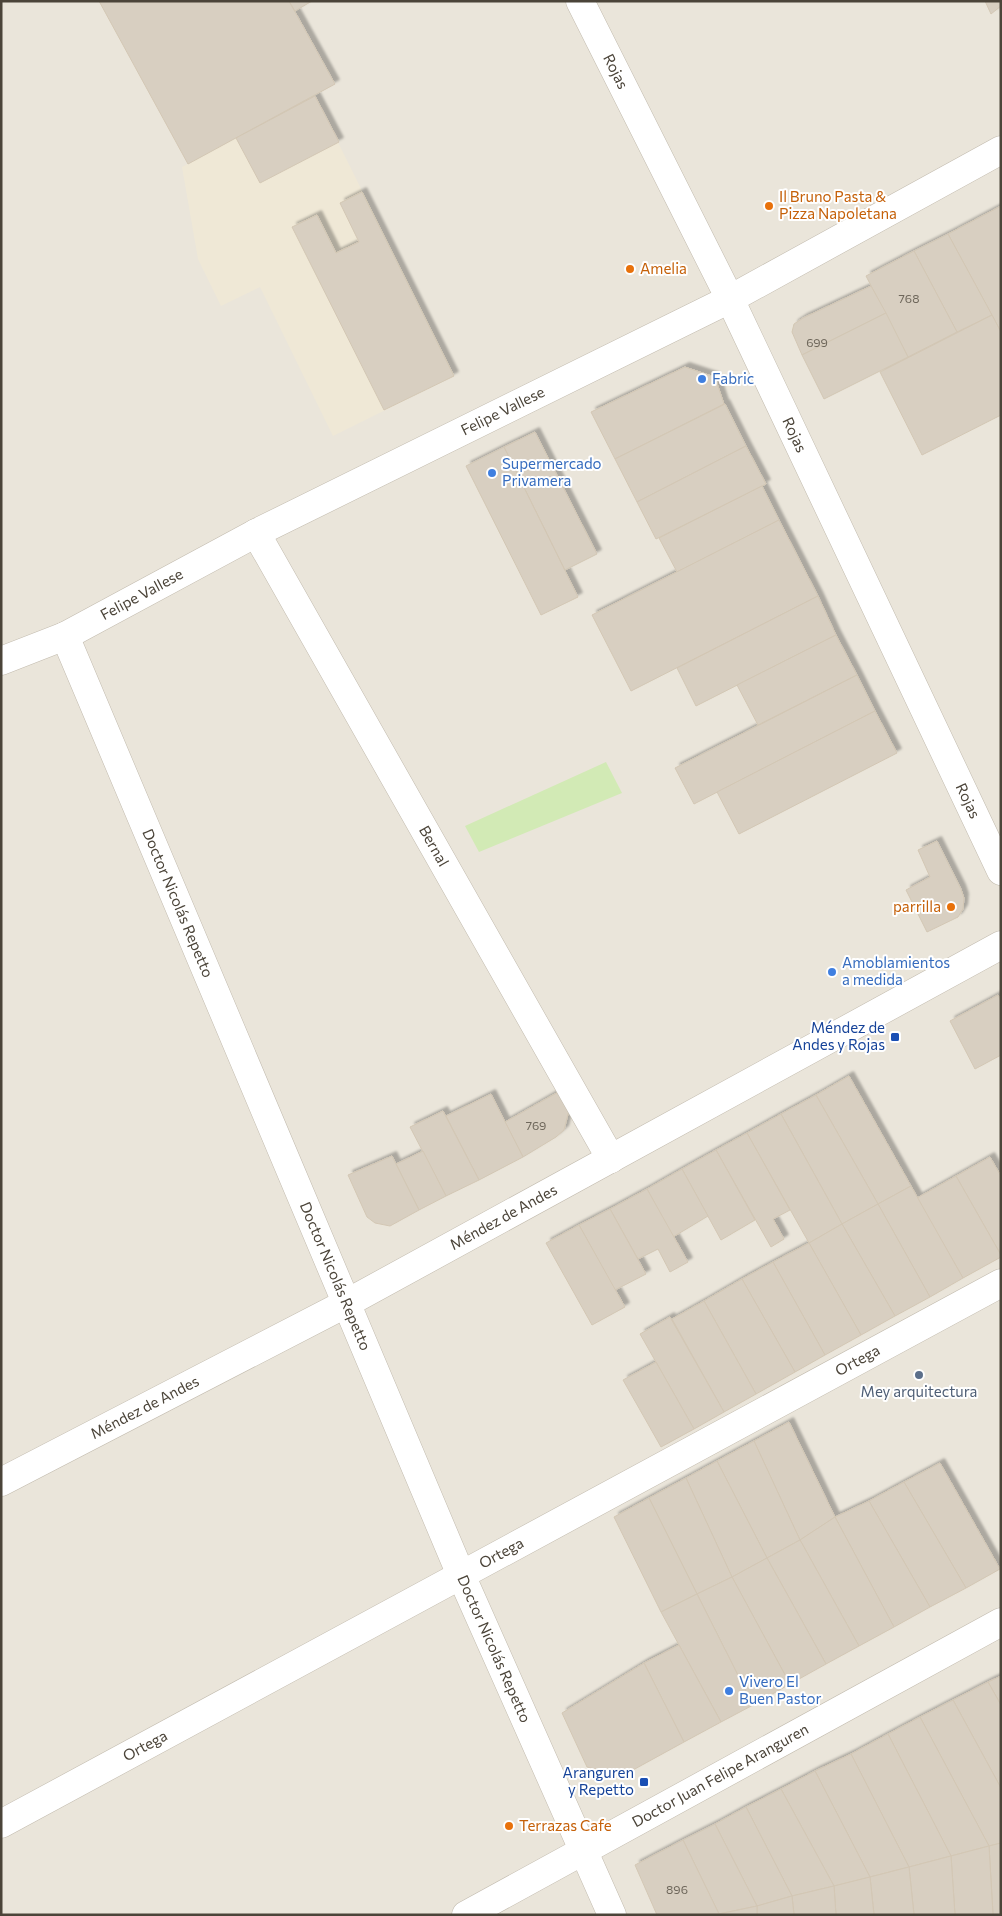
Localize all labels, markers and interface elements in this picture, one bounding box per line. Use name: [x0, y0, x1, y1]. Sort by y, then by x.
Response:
street label: Rojas: [600, 51, 633, 92]
place label: Il Bruno Pasta & Pizza Napoletana: [779, 187, 897, 222]
marker: Il Bruno Pasta & Pizza Napoletana: [763, 200, 775, 212]
place label: Amelia: [640, 259, 687, 277]
marker: Amelia: [624, 263, 636, 275]
house number: 768: [899, 291, 919, 305]
house number: 699: [806, 335, 828, 349]
place label: Fabric: [712, 369, 754, 387]
marker: Fabric: [696, 373, 708, 385]
street label: Felipe Vallese: [458, 382, 547, 439]
street label: Rojas: [779, 414, 811, 455]
place label: Supermercado Privamera: [502, 454, 602, 489]
marker: Supermercado Privamera: [486, 467, 498, 479]
street label: Felipe Vallese: [97, 564, 186, 623]
street label: Rojas: [953, 780, 985, 821]
street label: Bernal: [416, 822, 453, 869]
street label: Doctor Nicolás Repetto: [139, 826, 218, 980]
place label: parrilla: [893, 897, 941, 915]
marker: parrilla: [945, 901, 957, 913]
place label: Amoblamientos a medida: [842, 953, 950, 988]
marker: Amoblamientos a medida: [826, 966, 838, 978]
place label: Méndez de Andes y Rojas: [792, 1018, 885, 1053]
marker: Méndez de Andes y Rojas: [889, 1031, 901, 1043]
house number: 769: [526, 1118, 546, 1132]
street label: Méndez de Andes: [446, 1180, 560, 1253]
street label: Doctor Nicolás Repetto: [297, 1199, 375, 1353]
street label: Ortega: [832, 1340, 883, 1379]
marker: Mey arquitectura: [913, 1369, 925, 1381]
street label: Méndez de Andes: [87, 1371, 202, 1442]
place label: Mey arquitectura: [861, 1382, 977, 1400]
street label: Ortega: [476, 1533, 526, 1572]
street label: Doctor Nicolás Repetto: [454, 1572, 535, 1725]
place label: Vivero El Buen Pastor: [739, 1672, 821, 1707]
marker: Vivero El Buen Pastor: [723, 1685, 735, 1697]
street label: Doctor Juan Felipe Aranguren: [629, 1719, 811, 1830]
street label: Ortega: [119, 1726, 170, 1764]
place label: Aranguren y Repetto: [563, 1763, 634, 1798]
marker: Aranguren y Repetto: [638, 1776, 650, 1788]
place label: Terrazas Cafe: [519, 1816, 612, 1834]
marker: Terrazas Cafe: [503, 1820, 515, 1832]
house number: 896: [666, 1882, 688, 1896]

